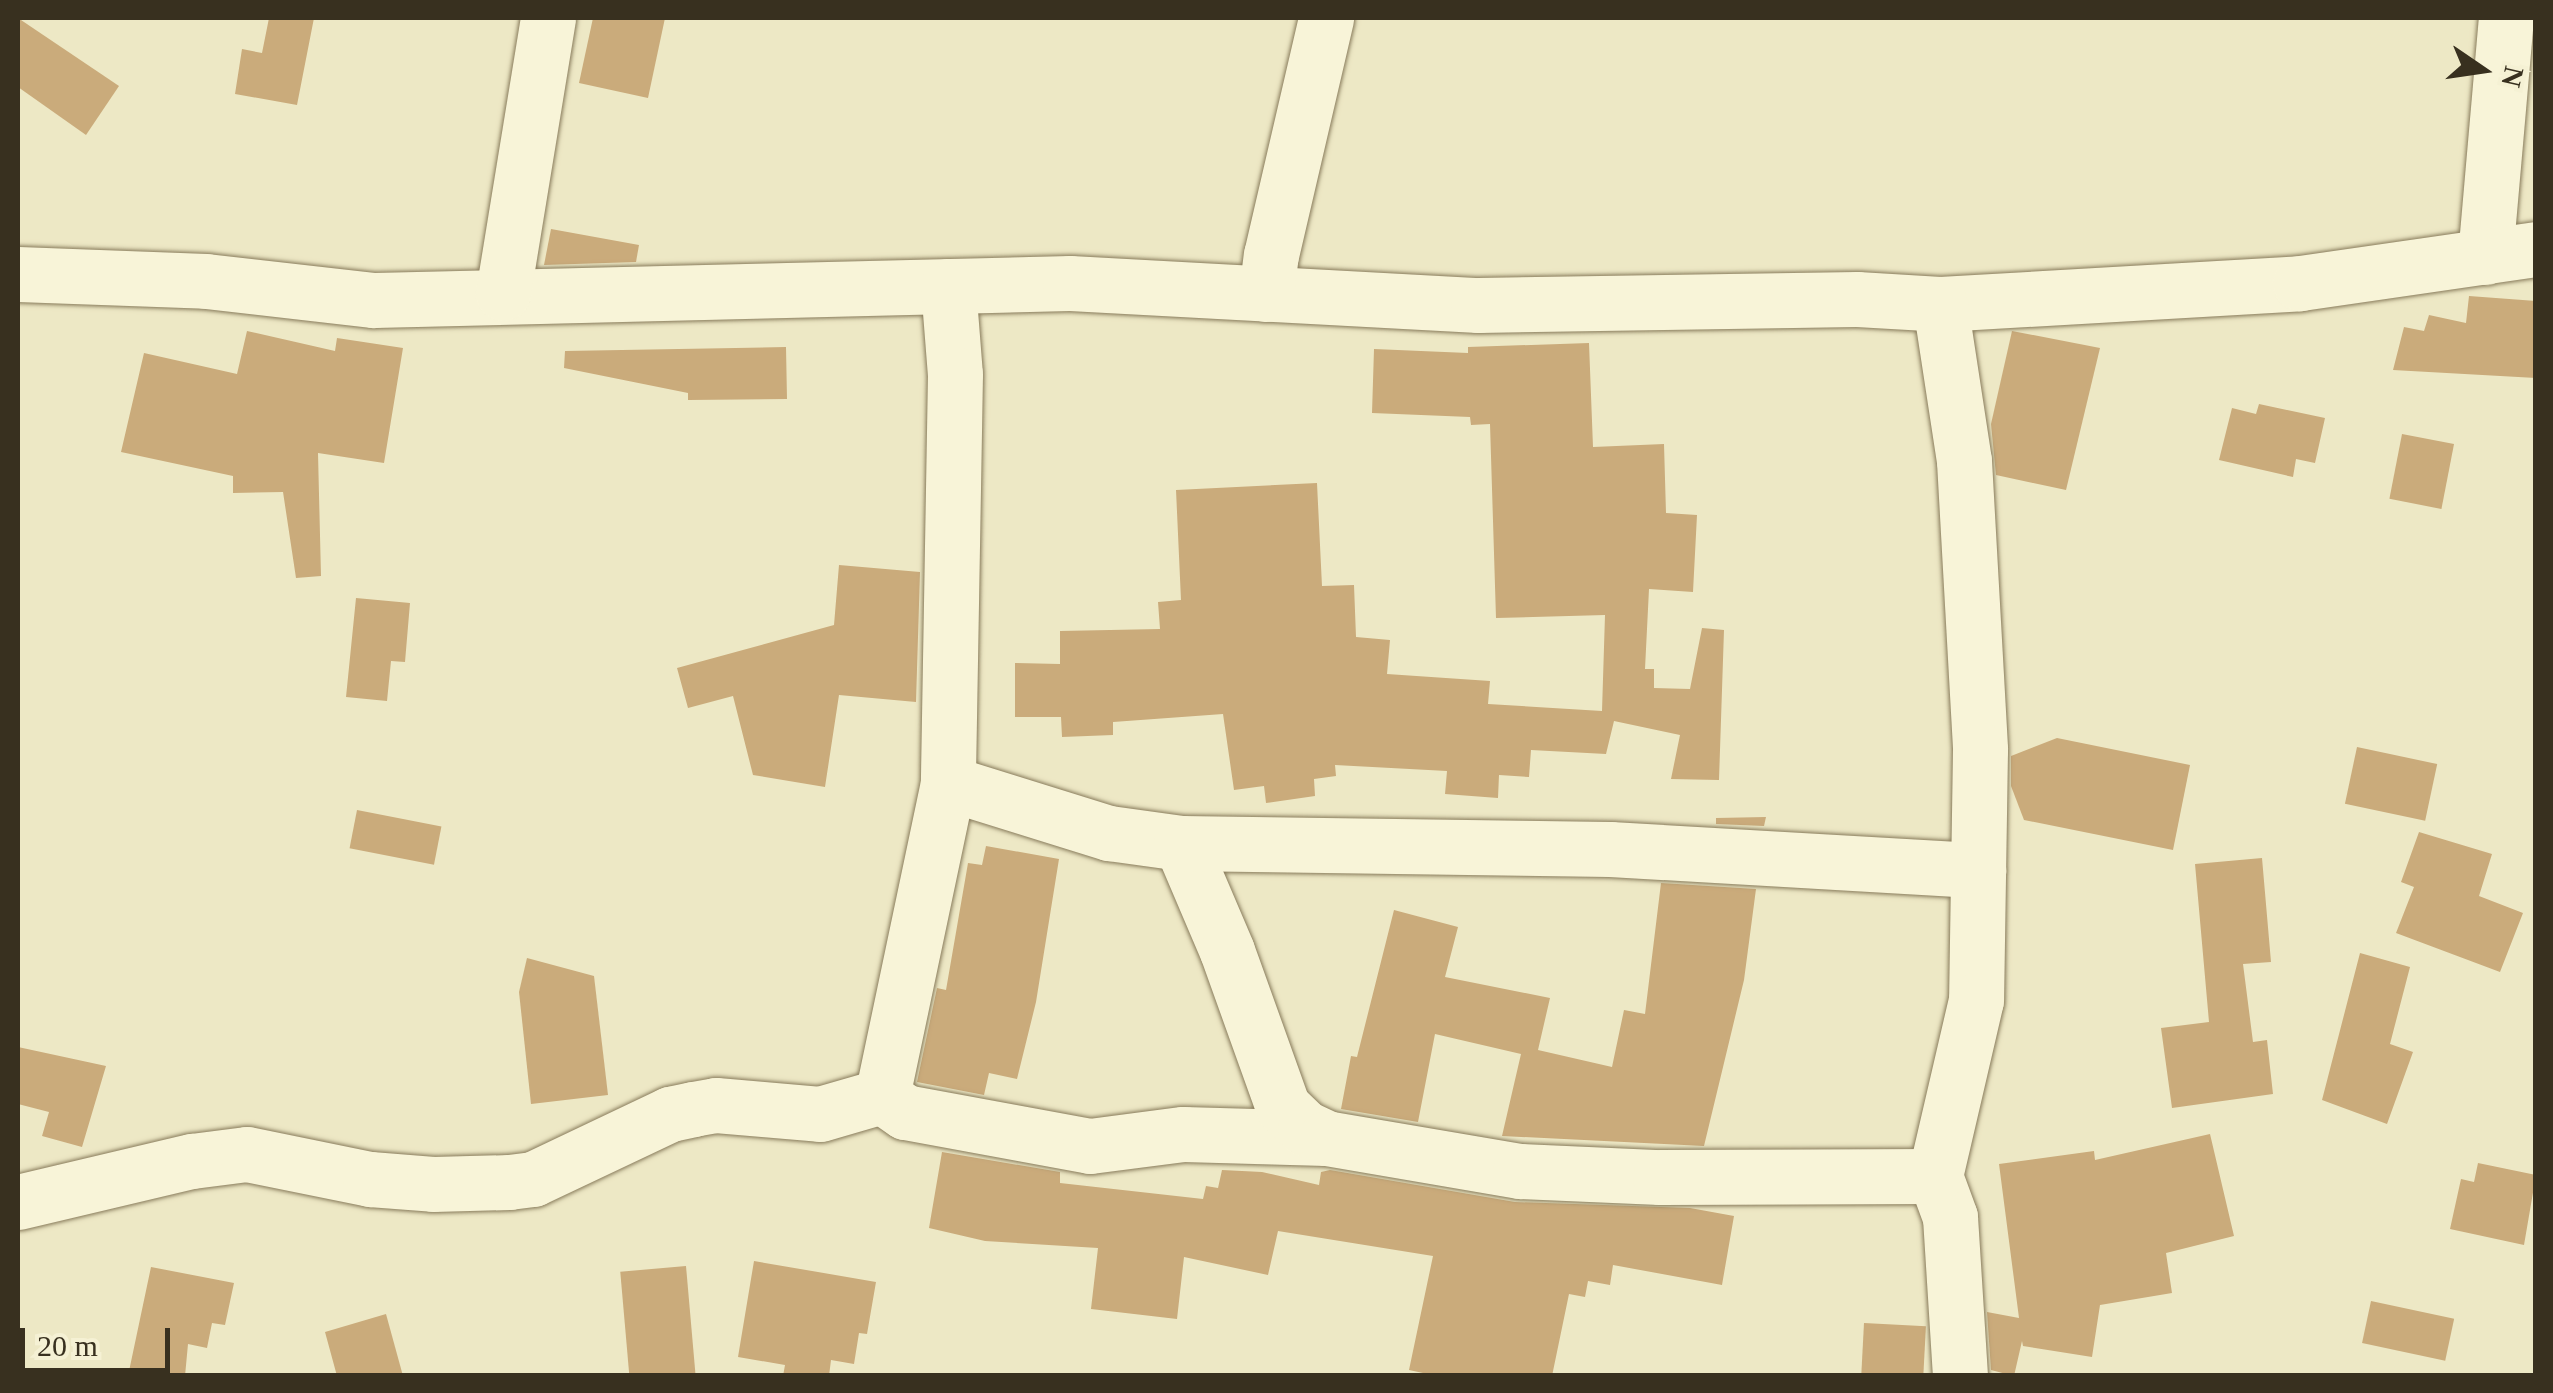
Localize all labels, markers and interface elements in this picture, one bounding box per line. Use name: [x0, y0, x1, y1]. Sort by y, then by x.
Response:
north arrow: [2433, 20, 2533, 120]
text: N: [2495, 64, 2530, 90]
scale bar: [25, 1308, 175, 1370]
text: 20 m: [37, 1329, 98, 1362]

